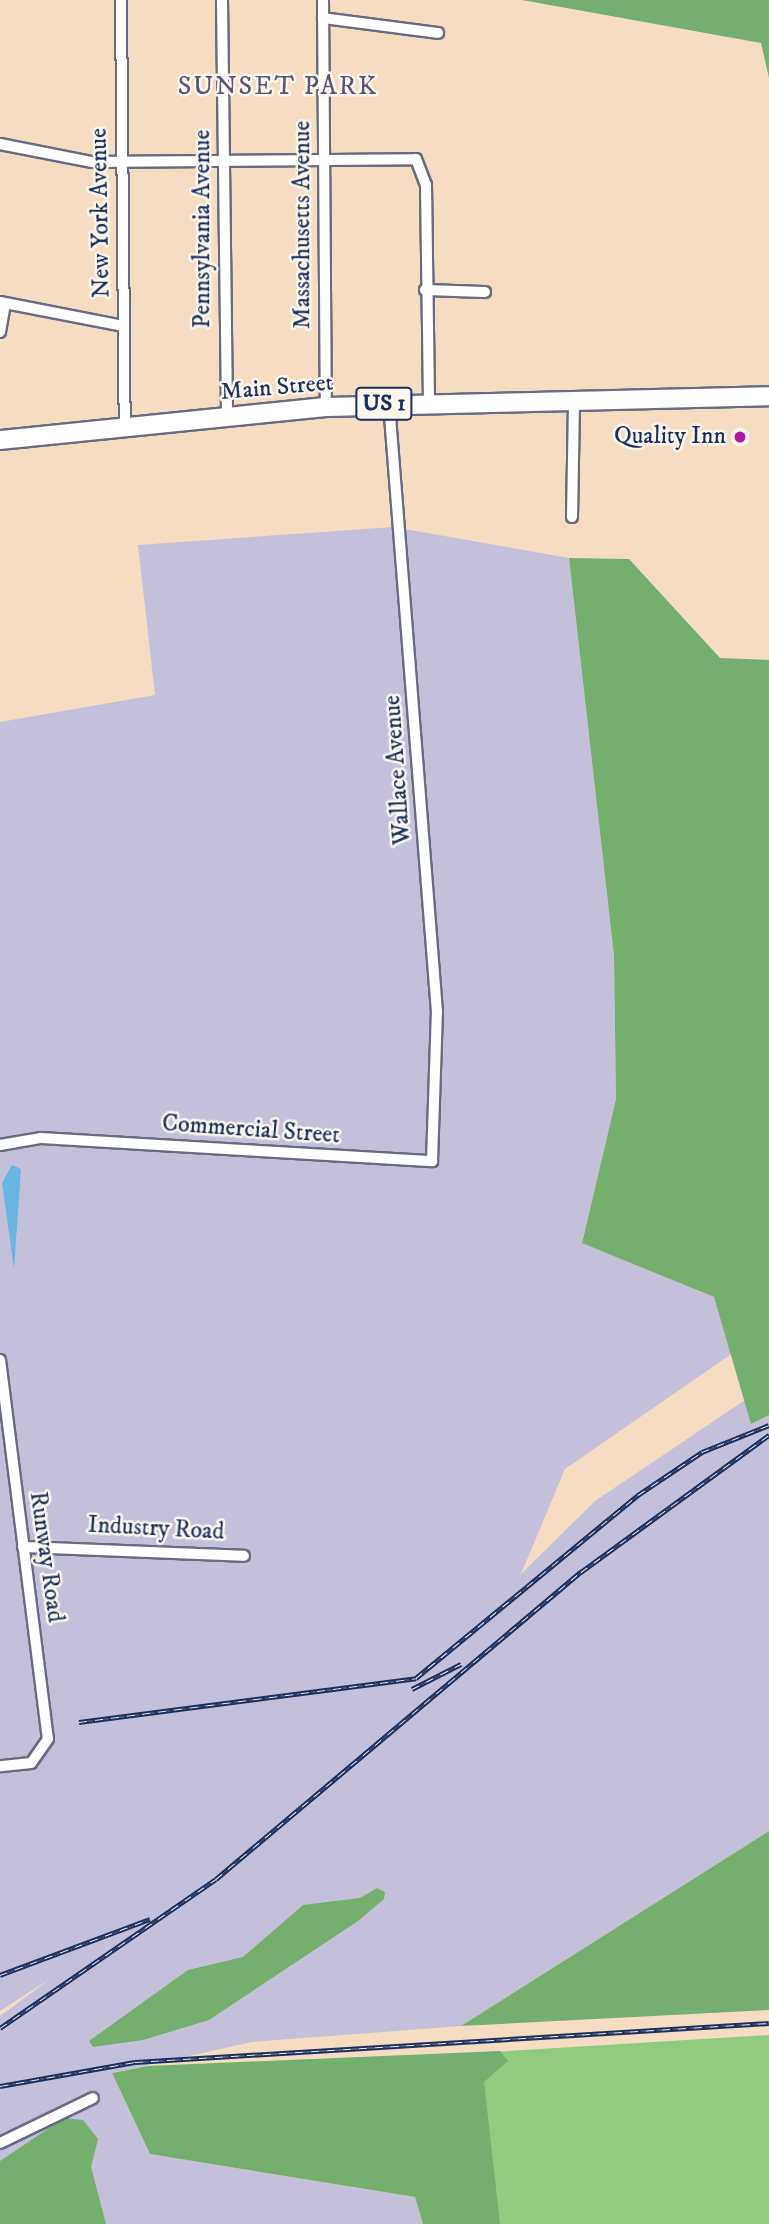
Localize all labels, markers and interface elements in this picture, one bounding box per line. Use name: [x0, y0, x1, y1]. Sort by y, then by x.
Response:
district label: SUNSET PARK: [179, 71, 377, 103]
street label: Massachusetts Avenue: [289, 121, 317, 329]
street label: New York Avenue: [85, 128, 117, 298]
street label: Pennsylvania Avenue: [189, 130, 217, 328]
street label: Main Street: [220, 369, 334, 407]
road number: US 1: [354, 384, 414, 424]
place label: Quality Inn: [614, 423, 726, 451]
marker: Quality Inn: [732, 429, 748, 445]
street label: Wallace Avenue: [378, 694, 418, 846]
street label: Commercial Street: [161, 1109, 341, 1151]
street label: Runway Road: [23, 1490, 69, 1624]
street label: Industry Road: [87, 1511, 225, 1547]

